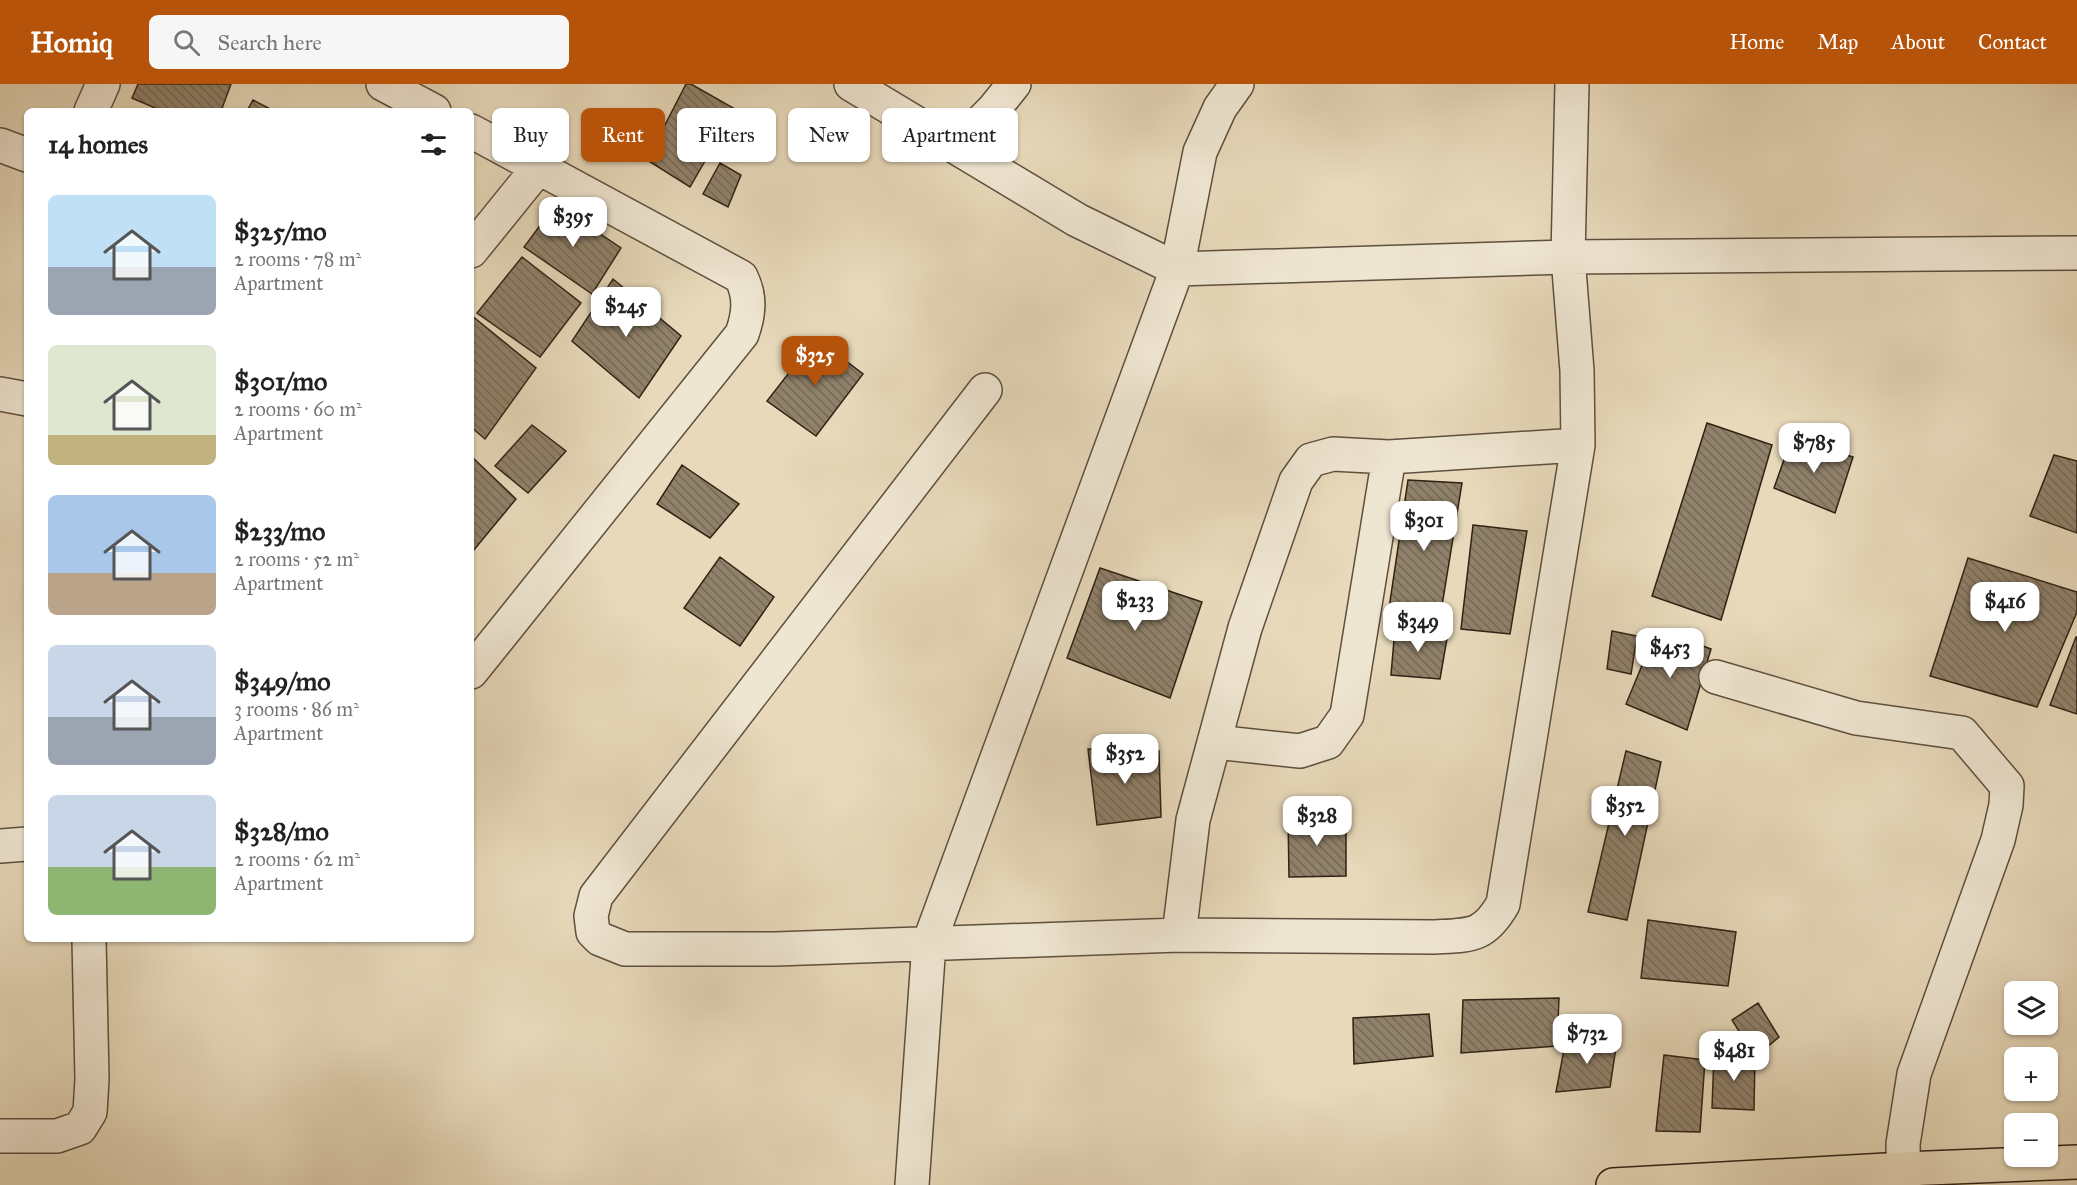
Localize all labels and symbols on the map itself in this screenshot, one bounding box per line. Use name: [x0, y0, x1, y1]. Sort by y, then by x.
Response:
pin: $395: [537, 197, 609, 248]
pin: $245: [590, 287, 662, 338]
pin: $325: [779, 336, 851, 387]
pin: $785: [1778, 423, 1850, 474]
pin: $301: [1388, 501, 1460, 552]
pin: $233: [1099, 581, 1171, 632]
pin: $416: [1969, 582, 2041, 633]
pin: $349: [1382, 602, 1454, 653]
pin: $453: [1634, 628, 1706, 679]
pin: $352: [1089, 734, 1161, 785]
pin: $352: [1589, 786, 1661, 837]
pin: $328: [1281, 796, 1353, 847]
pin: $732: [1551, 1014, 1623, 1065]
pin: $481: [1698, 1031, 1770, 1082]

